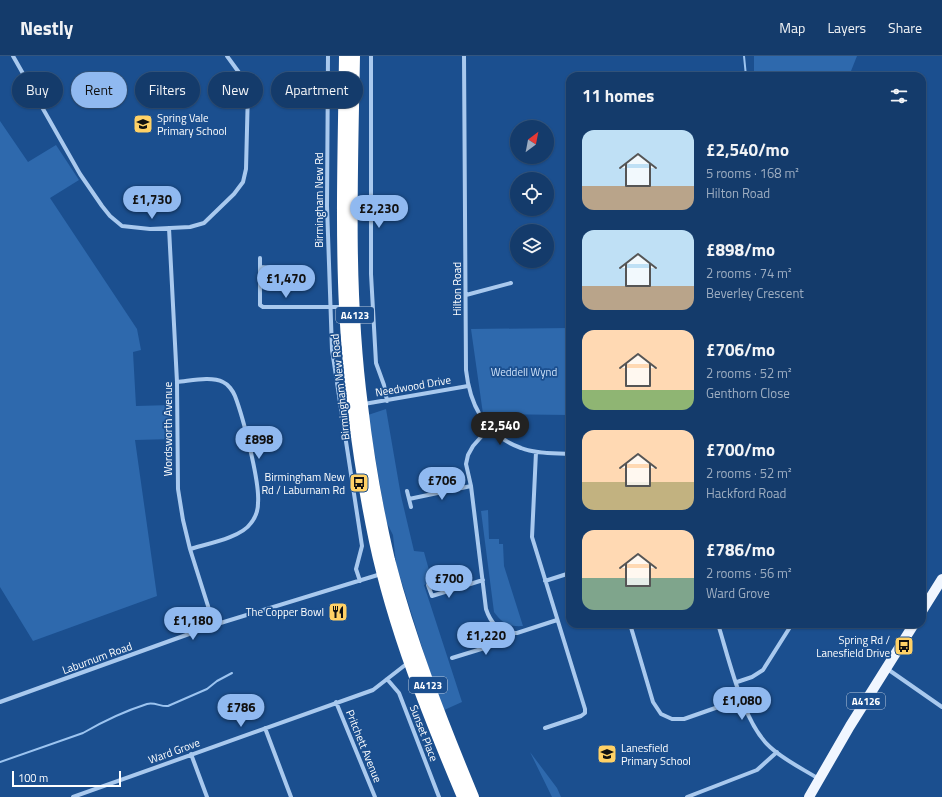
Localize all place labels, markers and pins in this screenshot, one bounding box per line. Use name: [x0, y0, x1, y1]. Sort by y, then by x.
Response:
place label: Spring Vale Primary School: [157, 110, 227, 139]
school or university icon: Spring Vale Primary School: [132, 113, 154, 135]
pin: £1,730: [119, 186, 185, 220]
pin: £2,230: [346, 195, 412, 229]
pin: £1,470: [253, 265, 319, 299]
pin: £2,540: [467, 412, 533, 446]
pin: £898: [235, 426, 283, 460]
pin: £706: [418, 467, 466, 501]
place label: Birmingham New Rd / Laburnam Rd: [261, 469, 346, 498]
bus stop icon: Birmingham New Rd / Laburnam Rd: [348, 472, 370, 494]
pin: £700: [425, 565, 473, 599]
restaurant icon: The Copper Bowl: [327, 601, 349, 623]
place label: The Copper Bowl: [246, 604, 324, 620]
pin: £1,180: [160, 607, 226, 641]
pin: £1,220: [453, 622, 519, 656]
place label: Spring Rd / Lanesfield Drive: [816, 632, 890, 661]
bus stop icon: Spring Rd / Lanesfield Drive: [893, 635, 915, 657]
pin: £1,080: [709, 687, 775, 721]
pin: £786: [217, 694, 265, 728]
place label: Lanesfield Primary School: [621, 740, 691, 769]
school or university icon: Lanesfield Primary School: [596, 743, 618, 765]

